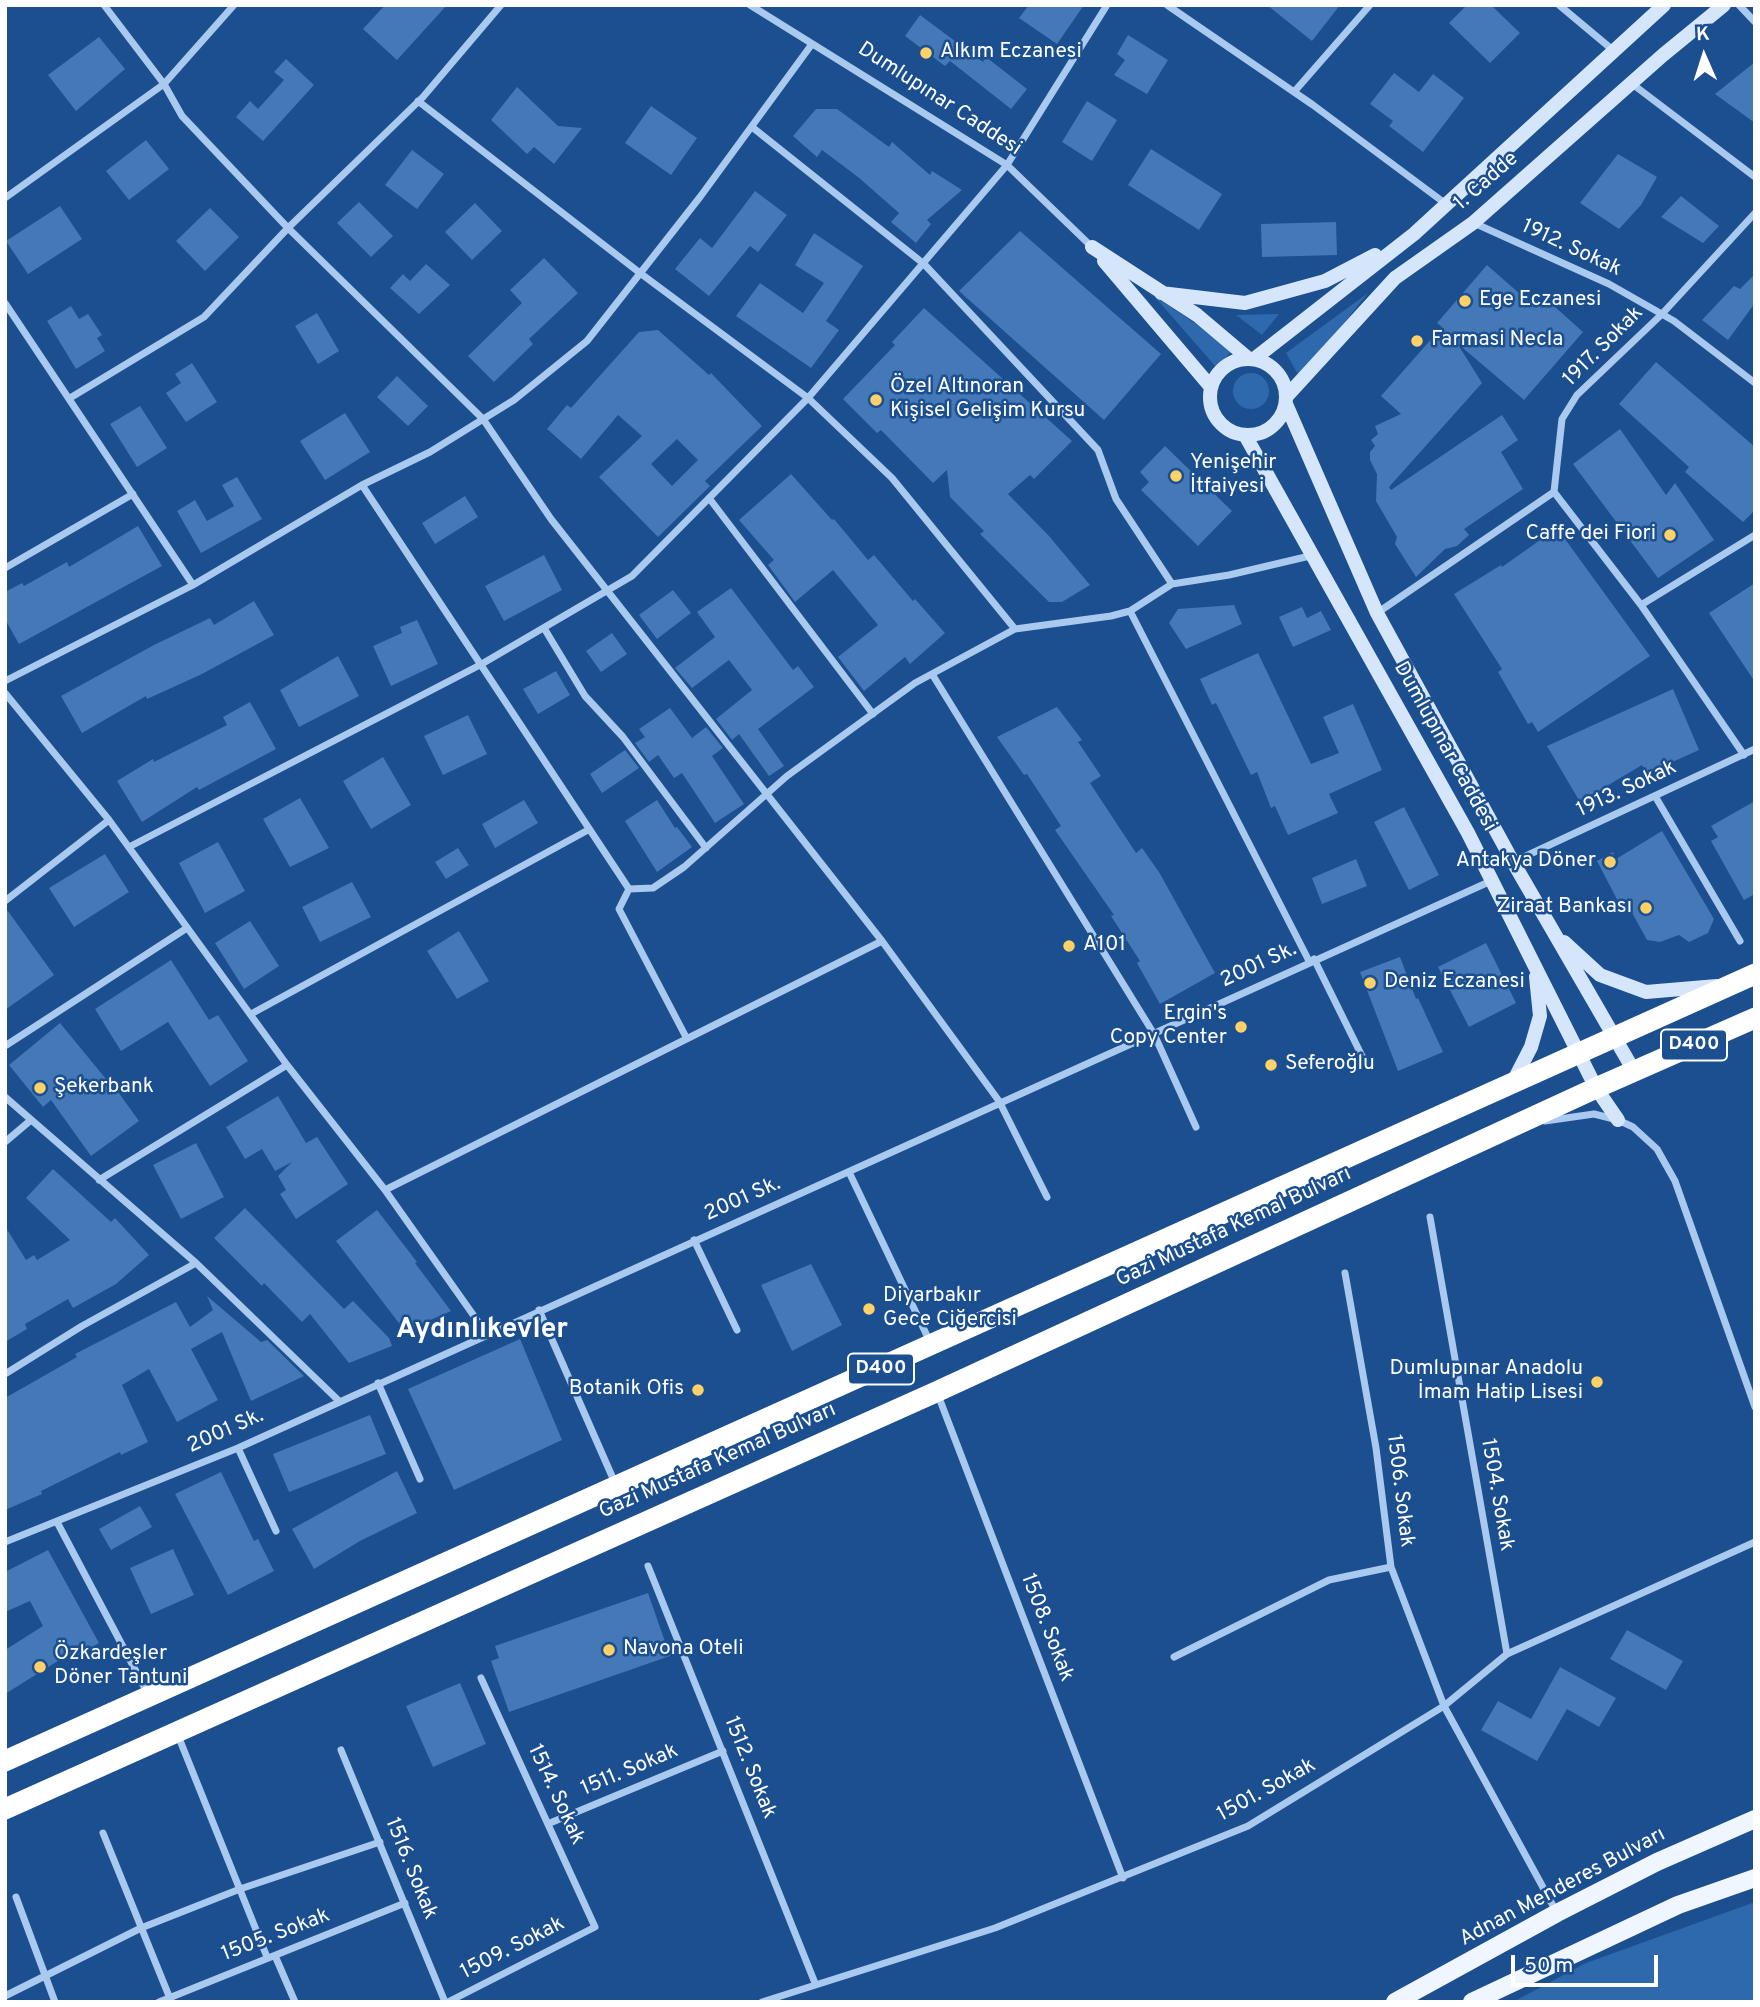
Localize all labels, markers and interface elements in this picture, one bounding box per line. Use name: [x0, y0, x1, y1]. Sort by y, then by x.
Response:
north arrow: [1669, 21, 1739, 91]
text: K: [1696, 23, 1710, 47]
street label: Dumlupınar Caddesi: [852, 38, 1026, 162]
place label: Alkım Eczanesi: [940, 40, 1082, 66]
marker: Alkım Eczanesi: [918, 45, 934, 61]
street label: 1. Cadde: [1450, 147, 1524, 217]
street label: 1912. Sokak: [1517, 215, 1625, 283]
place label: Ege Eczanesi: [1479, 288, 1601, 314]
marker: Ege Eczanesi: [1457, 293, 1473, 309]
street label: 1917. Sokak: [1559, 302, 1649, 392]
place label: Farmasi Necla: [1431, 328, 1563, 354]
marker: Farmasi Necla: [1409, 333, 1425, 349]
place label: Özel Altınoran Kişisel Gelişim Kursu: [890, 375, 1085, 425]
marker: Özel Altınoran Kişisel Gelişim Kursu: [868, 392, 884, 408]
place label: Yenişehir İtfaiyesi: [1190, 451, 1276, 501]
marker: Yenişehir İtfaiyesi: [1168, 468, 1184, 484]
place label: Caffe dei Fiori: [1525, 522, 1656, 548]
marker: Caffe dei Fiori: [1662, 527, 1678, 543]
street label: Dumlupınar Caddesi: [1387, 658, 1501, 836]
street label: 1913. Sokak: [1573, 756, 1681, 824]
place label: Antakya Döner: [1456, 849, 1596, 875]
marker: Antakya Döner: [1602, 854, 1618, 870]
place label: Ziraat Bankası: [1497, 895, 1632, 921]
marker: Ziraat Bankası: [1638, 900, 1654, 916]
place label: A101: [1083, 933, 1126, 959]
street label: 2001 Sk.: [1217, 937, 1301, 995]
marker: A101: [1061, 938, 1077, 954]
place label: Deniz Eczanesi: [1384, 970, 1525, 996]
marker: Deniz Eczanesi: [1362, 975, 1378, 991]
place label: Ergin's Copy Center: [1110, 1002, 1227, 1052]
marker: Ergin's Copy Center: [1233, 1019, 1249, 1035]
road number: D400: [1661, 1030, 1727, 1060]
place label: Seferoğlu: [1285, 1052, 1375, 1078]
marker: Seferoğlu: [1263, 1057, 1279, 1073]
place label: Şekerbank: [54, 1075, 154, 1101]
marker: Şekerbank: [32, 1080, 48, 1096]
street label: Gazi Mustafa Kemal Bulvarı: [1112, 1162, 1356, 1294]
street label: 2001 Sk.: [701, 1172, 785, 1228]
place label: Diyarbakır Gece Ciğercisi: [883, 1284, 1017, 1334]
marker: Diyarbakır Gece Ciğercisi: [861, 1301, 877, 1317]
district label: Aydınlıkevler: [396, 1314, 568, 1348]
road number: D400: [848, 1354, 914, 1385]
place label: Dumlupınar Anadolu İmam Hatip Lisesi: [1389, 1357, 1583, 1407]
marker: Dumlupınar Anadolu İmam Hatip Lisesi: [1589, 1374, 1605, 1390]
place label: Botanik Ofis: [569, 1377, 684, 1403]
marker: Botanik Ofis: [690, 1382, 706, 1398]
street label: Gazi Mustafa Kemal Bulvarı: [596, 1398, 840, 1526]
street label: 2001 Sk.: [184, 1404, 268, 1460]
street label: 1506. Sokak: [1380, 1433, 1418, 1549]
street label: 1504. Sokak: [1474, 1437, 1518, 1553]
street label: 1508. Sokak: [1014, 1571, 1078, 1685]
place label: Navona Oteli: [623, 1637, 744, 1663]
place label: Özkardeşler Döner Tantuni: [54, 1642, 187, 1692]
marker: Navona Oteli: [601, 1642, 617, 1658]
marker: Özkardeşler Döner Tantuni: [32, 1659, 48, 1675]
street label: 1512. Sokak: [717, 1713, 781, 1823]
street label: 1511. Sokak: [578, 1739, 682, 1803]
street label: 1514. Sokak: [521, 1741, 589, 1849]
street label: 1501. Sokak: [1213, 1754, 1321, 1828]
street label: 1516. Sokak: [378, 1814, 442, 1924]
street label: Adnan Menderes Bulvarı: [1456, 1823, 1670, 1953]
street label: 1505. Sokak: [218, 1904, 334, 1968]
street label: 1509. Sokak: [457, 1912, 569, 1986]
scale bar: [1515, 1940, 1662, 1984]
text: 50 m: [1524, 1953, 1573, 1980]

